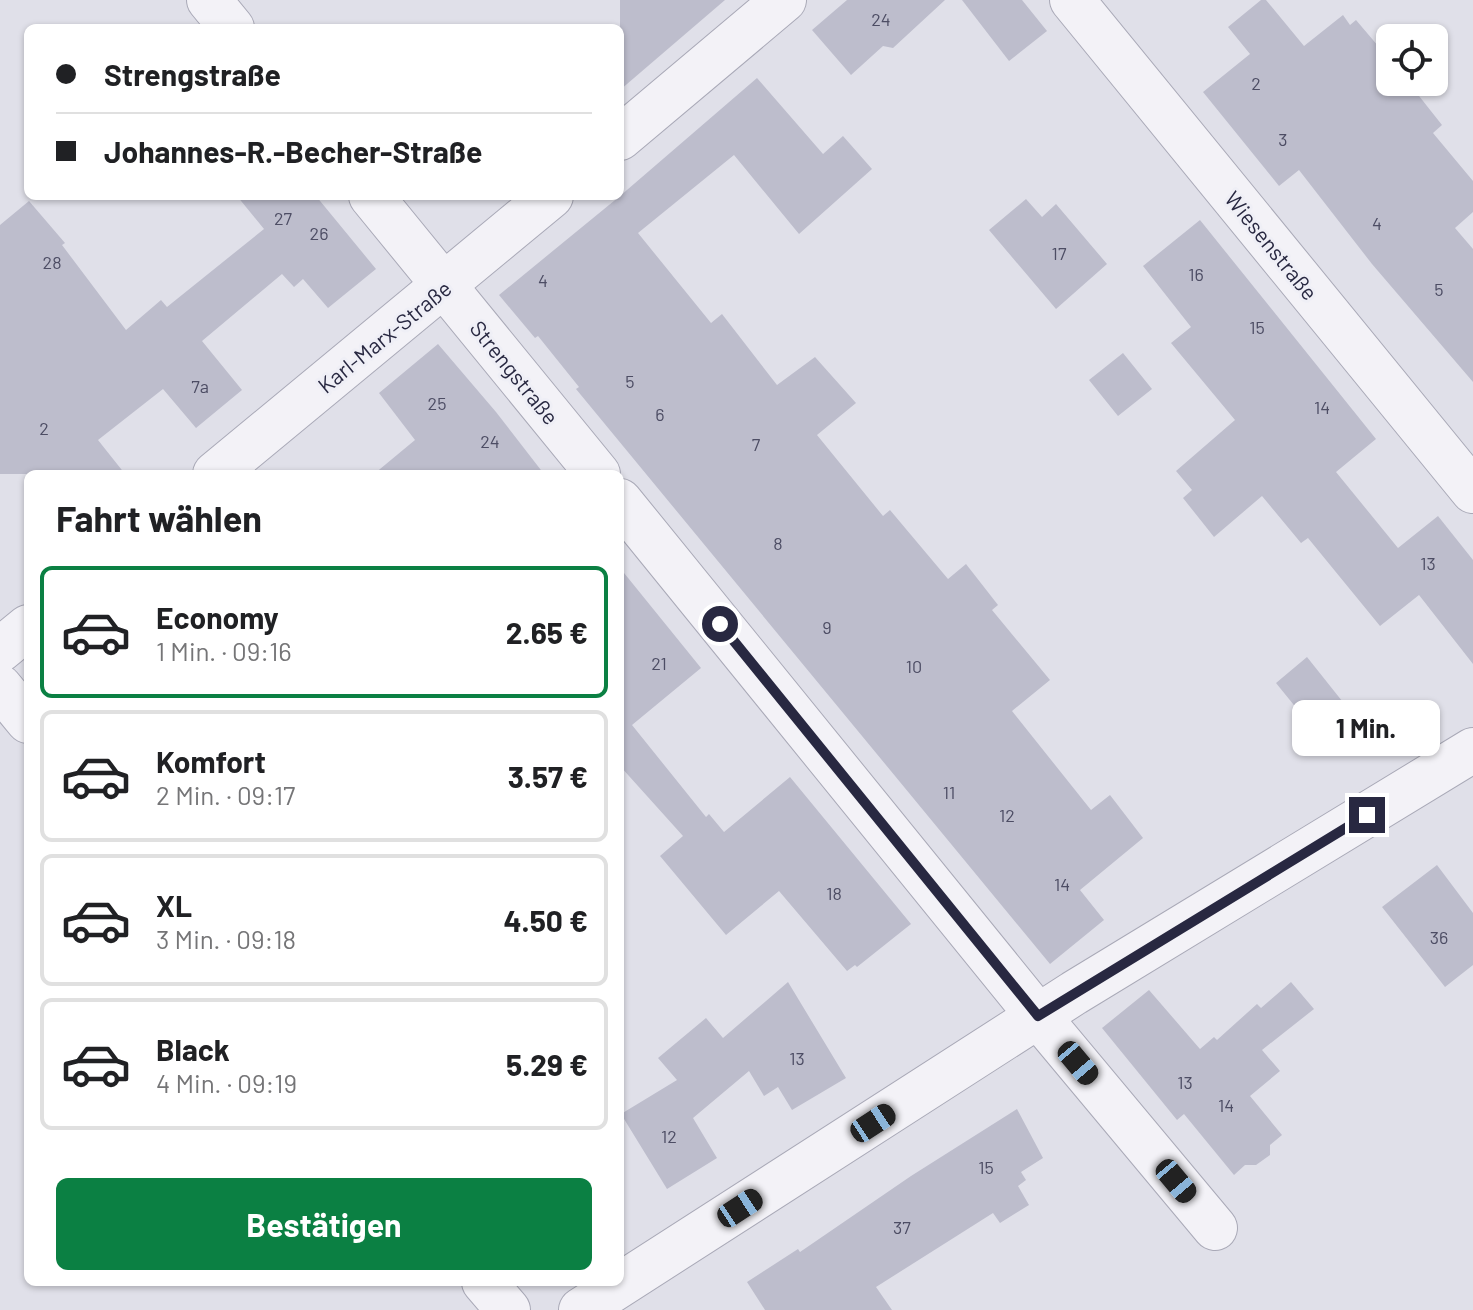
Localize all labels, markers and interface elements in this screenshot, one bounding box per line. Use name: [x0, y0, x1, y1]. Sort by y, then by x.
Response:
house number: 24: [871, 8, 891, 30]
map controls: [1376, 24, 1448, 96]
button: locate: [1376, 24, 1448, 96]
text: Strengstraße: [104, 56, 281, 92]
house number: 2: [1251, 72, 1261, 94]
house number: 3: [1278, 128, 1288, 150]
text: Johannes-R.-Becher-Straße: [104, 133, 482, 169]
street label: Wiesenstraße: [1220, 185, 1324, 305]
house number: 27: [274, 207, 293, 229]
house number: 4: [1372, 212, 1382, 234]
house number: 26: [310, 222, 328, 244]
house number: 17: [1052, 242, 1067, 264]
house number: 28: [42, 251, 62, 273]
house number: 16: [1188, 263, 1204, 285]
house number: 4: [538, 269, 548, 291]
street label: Karl-Marx-Straße: [312, 274, 456, 398]
house number: 5: [1434, 278, 1444, 300]
street label: Strengstraße: [465, 315, 565, 429]
house number: 15: [1249, 316, 1265, 338]
house number: 5: [625, 370, 635, 392]
house number: 7a: [191, 375, 209, 397]
house number: 25: [428, 392, 446, 414]
house number: 14: [1314, 396, 1330, 418]
house number: 6: [655, 403, 665, 425]
house number: 2: [39, 417, 49, 439]
house number: 24: [480, 430, 500, 452]
house number: 7: [752, 433, 761, 455]
text: Fahrt wählen: [56, 496, 262, 539]
house number: 8: [773, 532, 783, 554]
house number: 13: [1420, 552, 1436, 574]
icon: car: [60, 596, 132, 668]
text: Economy: [156, 599, 279, 635]
route start: [702, 606, 738, 642]
text: 2.65 €: [506, 614, 588, 650]
house number: 9: [822, 616, 832, 638]
text: 1 Min. · 09:16: [156, 635, 292, 666]
house number: 21: [651, 652, 667, 674]
house number: 10: [906, 655, 922, 677]
callout: 1 Min.: [1293, 699, 1441, 755]
text: 1 Min.: [1336, 712, 1396, 743]
icon: car: [60, 740, 132, 812]
text: Komfort: [156, 743, 266, 779]
text: 3.57 €: [508, 758, 588, 794]
text: 2 Min. · 09:17: [156, 779, 295, 810]
house number: 11: [943, 781, 955, 803]
route end: [1349, 797, 1385, 833]
house number: 12: [999, 804, 1015, 826]
house number: 14: [1054, 873, 1070, 895]
house number: 18: [826, 882, 842, 904]
icon: car: [60, 884, 132, 956]
text: XL: [156, 887, 192, 923]
text: 4.50 €: [503, 902, 588, 938]
text: 3 Min. · 09:18: [156, 923, 296, 954]
house number: 36: [1430, 926, 1448, 948]
icon: car: [60, 1028, 132, 1100]
text: Black: [156, 1031, 230, 1067]
car: [1053, 1037, 1103, 1089]
text: 5.29 €: [506, 1046, 588, 1082]
house number: 13: [789, 1047, 805, 1069]
text: 4 Min. · 09:19: [156, 1067, 297, 1098]
house number: 13: [1177, 1071, 1193, 1093]
house number: 14: [1218, 1094, 1234, 1116]
car: [846, 1100, 900, 1146]
house number: 12: [661, 1125, 677, 1147]
car: [1151, 1155, 1201, 1207]
house number: 15: [978, 1156, 994, 1178]
button: Bestätigen: [56, 1178, 592, 1270]
car: [713, 1185, 767, 1231]
house number: 37: [893, 1216, 911, 1238]

